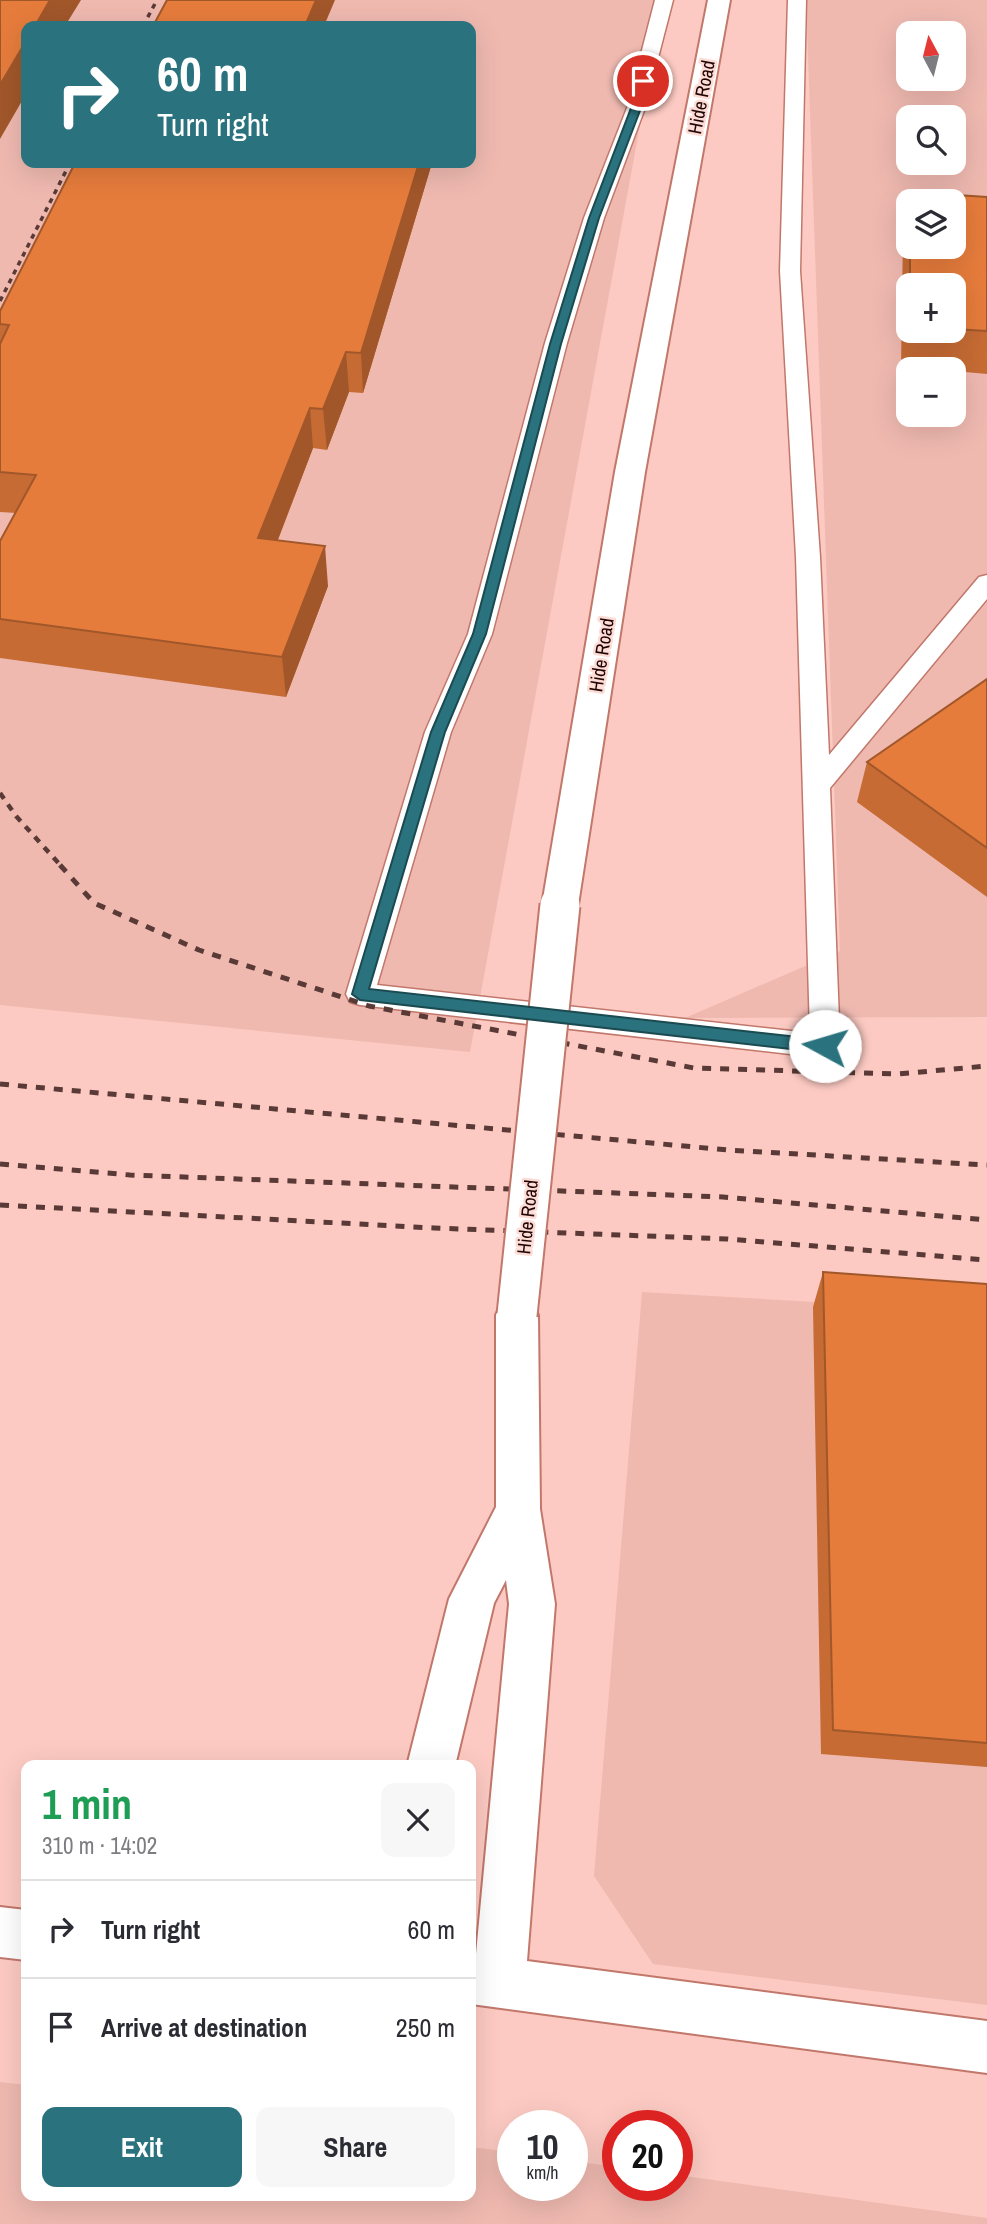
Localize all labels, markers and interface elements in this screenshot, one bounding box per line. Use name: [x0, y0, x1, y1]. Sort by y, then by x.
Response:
north arrow: [896, 21, 966, 91]
map controls: [896, 21, 966, 427]
text: 60 m: [157, 40, 249, 106]
icon: right: [42, 49, 133, 140]
pin: [613, 51, 673, 111]
street label: Hide Road: [681, 58, 721, 136]
icon: arrive: [624, 62, 662, 100]
text: Turn right: [157, 103, 269, 146]
button: search: [896, 105, 966, 175]
button: layers: [896, 189, 966, 259]
button: +: [896, 273, 966, 343]
button: −: [896, 357, 966, 427]
street label: Hide Road: [582, 616, 620, 694]
position arrow: [788, 1009, 862, 1083]
street label: Hide Road: [510, 1179, 544, 1255]
text: 1 min: [42, 1776, 132, 1832]
button: close: [381, 1783, 455, 1857]
text: 310 m · 14:02: [42, 1830, 157, 1861]
icon: right: [42, 1910, 80, 1948]
text: Turn right: [101, 1912, 200, 1947]
text: 60 m: [408, 1912, 455, 1947]
icon: arrive: [42, 2008, 80, 2046]
text: Arrive at destination: [101, 2010, 307, 2045]
text: 250 m: [396, 2010, 455, 2045]
button: Exit: [42, 2107, 242, 2187]
button: Share: [256, 2107, 455, 2187]
speed limit sign: 20: [602, 2110, 693, 2201]
text: 10: [527, 2123, 558, 2170]
text: km/h: [527, 2160, 559, 2185]

